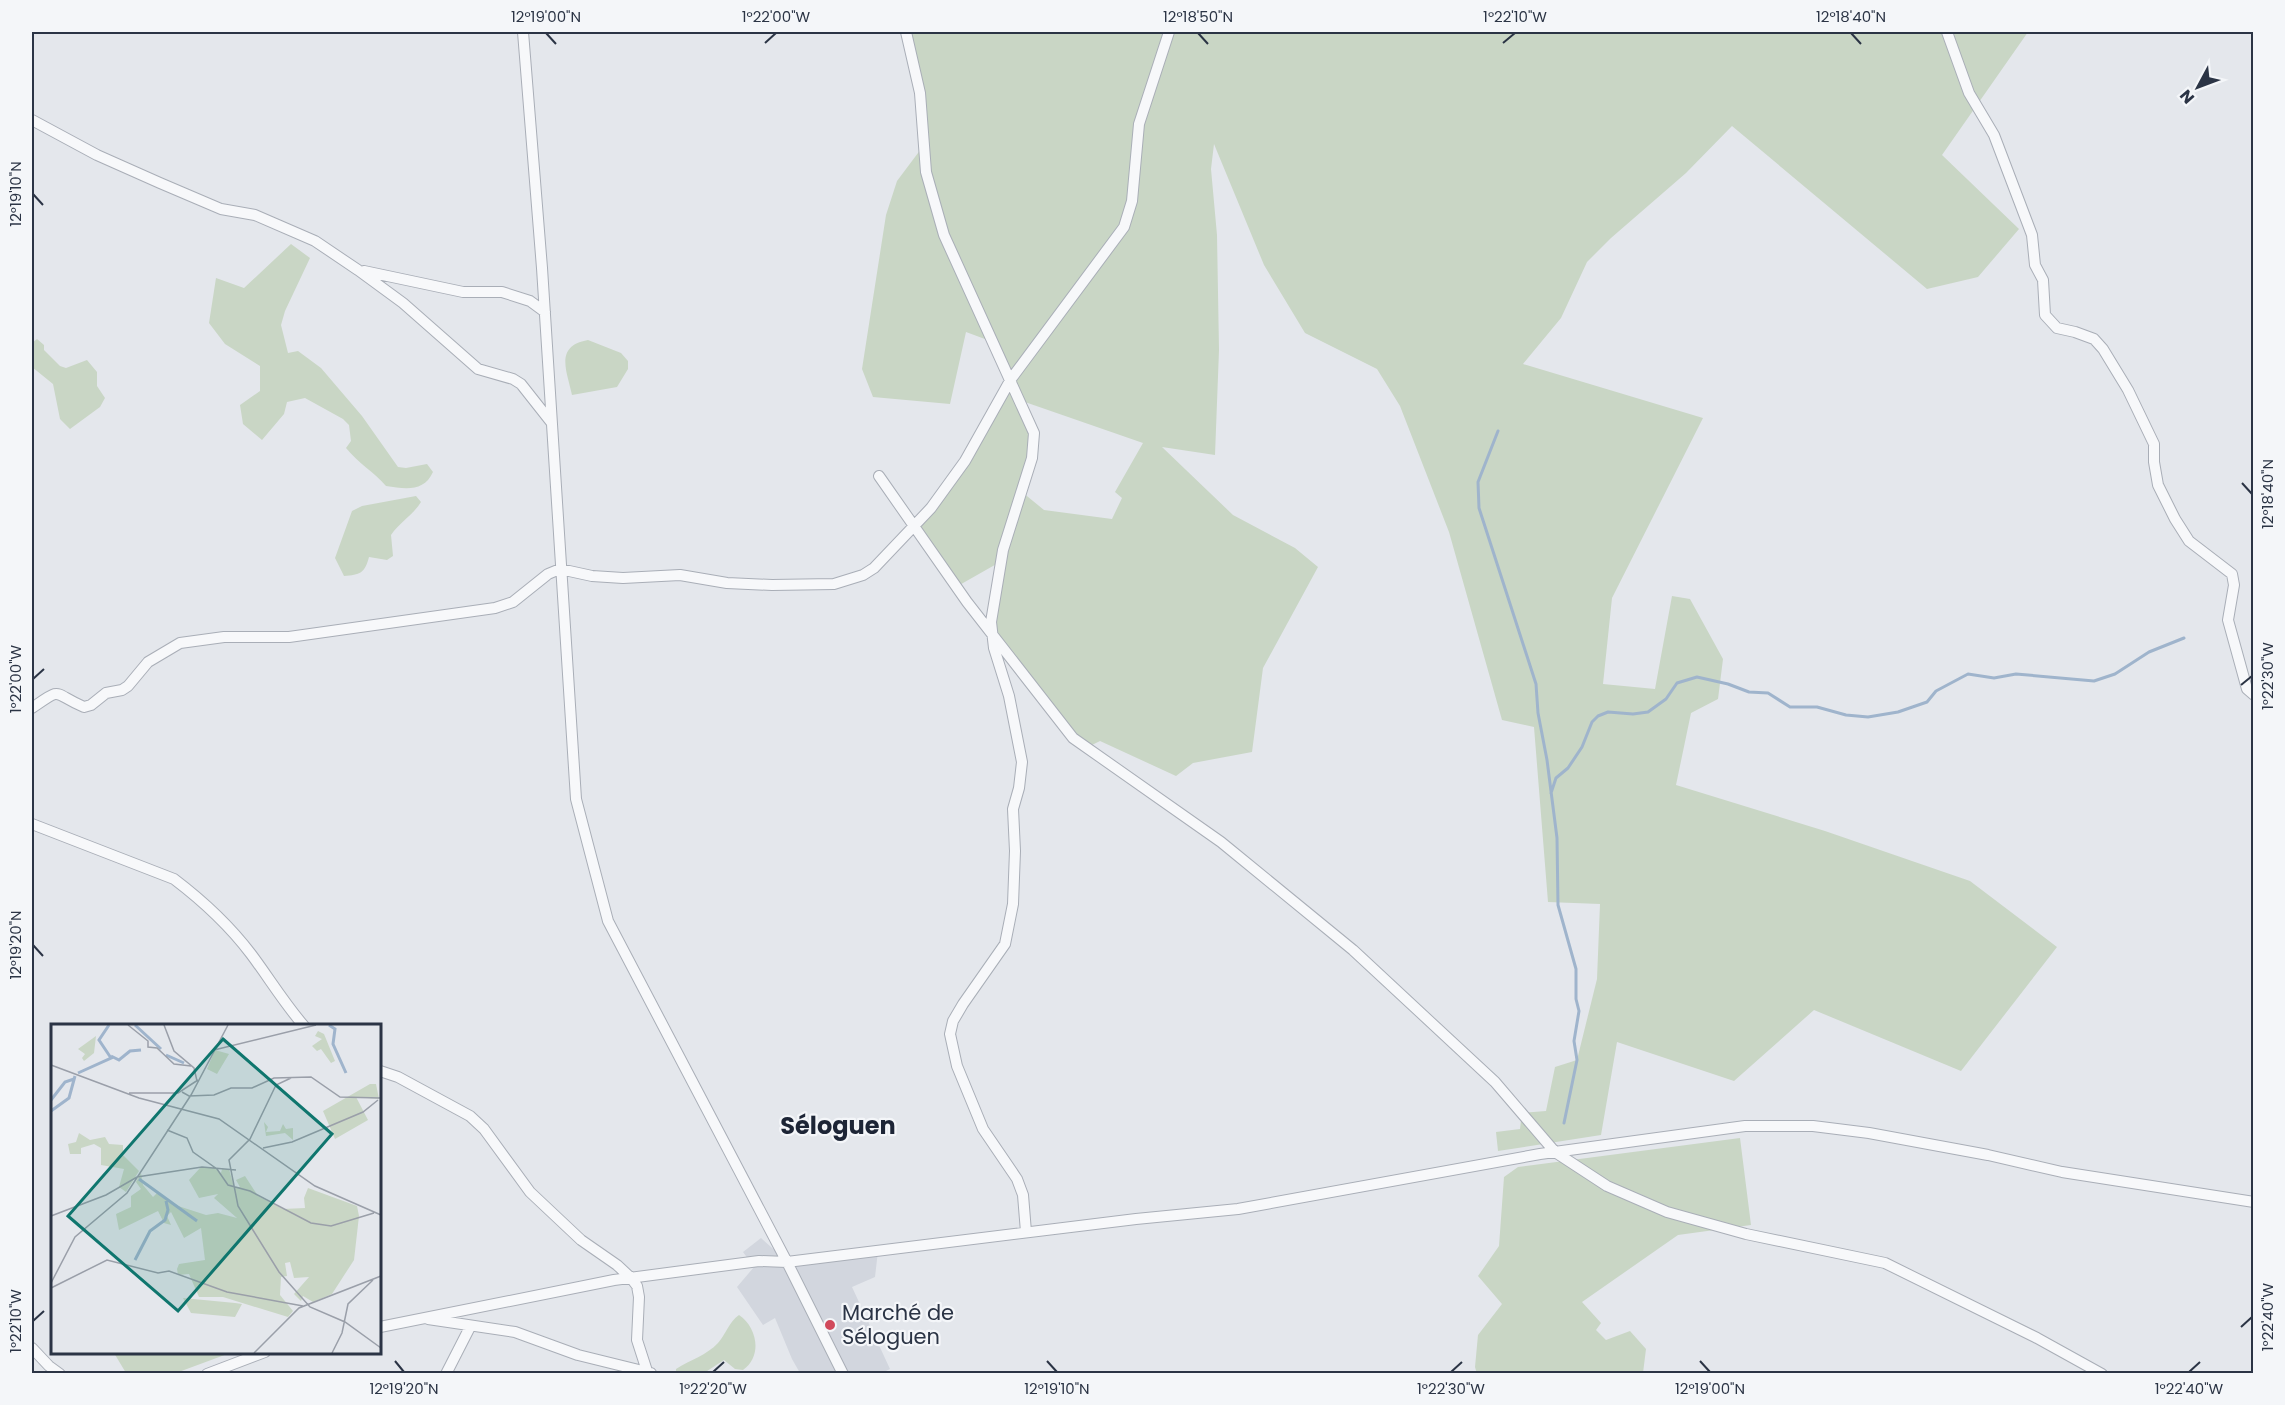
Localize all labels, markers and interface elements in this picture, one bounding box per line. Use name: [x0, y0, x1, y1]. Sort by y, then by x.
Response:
text: 12°19'00"N: [511, 6, 581, 27]
text: 1°22'00"W: [742, 6, 811, 27]
text: 12°18'50"N: [1163, 6, 1233, 27]
text: 1°22'10"W: [1483, 6, 1547, 27]
text: 12°18'40"N: [1816, 6, 1886, 27]
north arrow: [2168, 57, 2228, 117]
text: N: [2174, 84, 2200, 109]
text: 12°19'10"N: [5, 161, 26, 227]
text: 12°18'40"N: [2257, 459, 2278, 529]
text: 1°22'30"W: [2257, 642, 2278, 710]
text: 1°22'00"W: [5, 644, 26, 713]
text: 12°19'20"N: [5, 910, 26, 980]
inset map: [51, 1024, 381, 1354]
district label: Séloguen: [780, 1109, 896, 1142]
text: 1°22'40"W: [2257, 1282, 2278, 1351]
text: 1°22'10"W: [5, 1289, 26, 1353]
place label: Marché de Séloguen: [842, 1298, 954, 1351]
marker: Marché de Séloguen: [823, 1318, 837, 1332]
text: 12°19'20"N: [369, 1378, 439, 1399]
text: 1°22'20"W: [679, 1378, 747, 1399]
text: 12°19'10"N: [1024, 1378, 1090, 1399]
text: 1°22'30"W: [1417, 1378, 1485, 1399]
text: 12°19'00"N: [1675, 1378, 1745, 1399]
text: 1°22'40"W: [2155, 1378, 2224, 1399]

